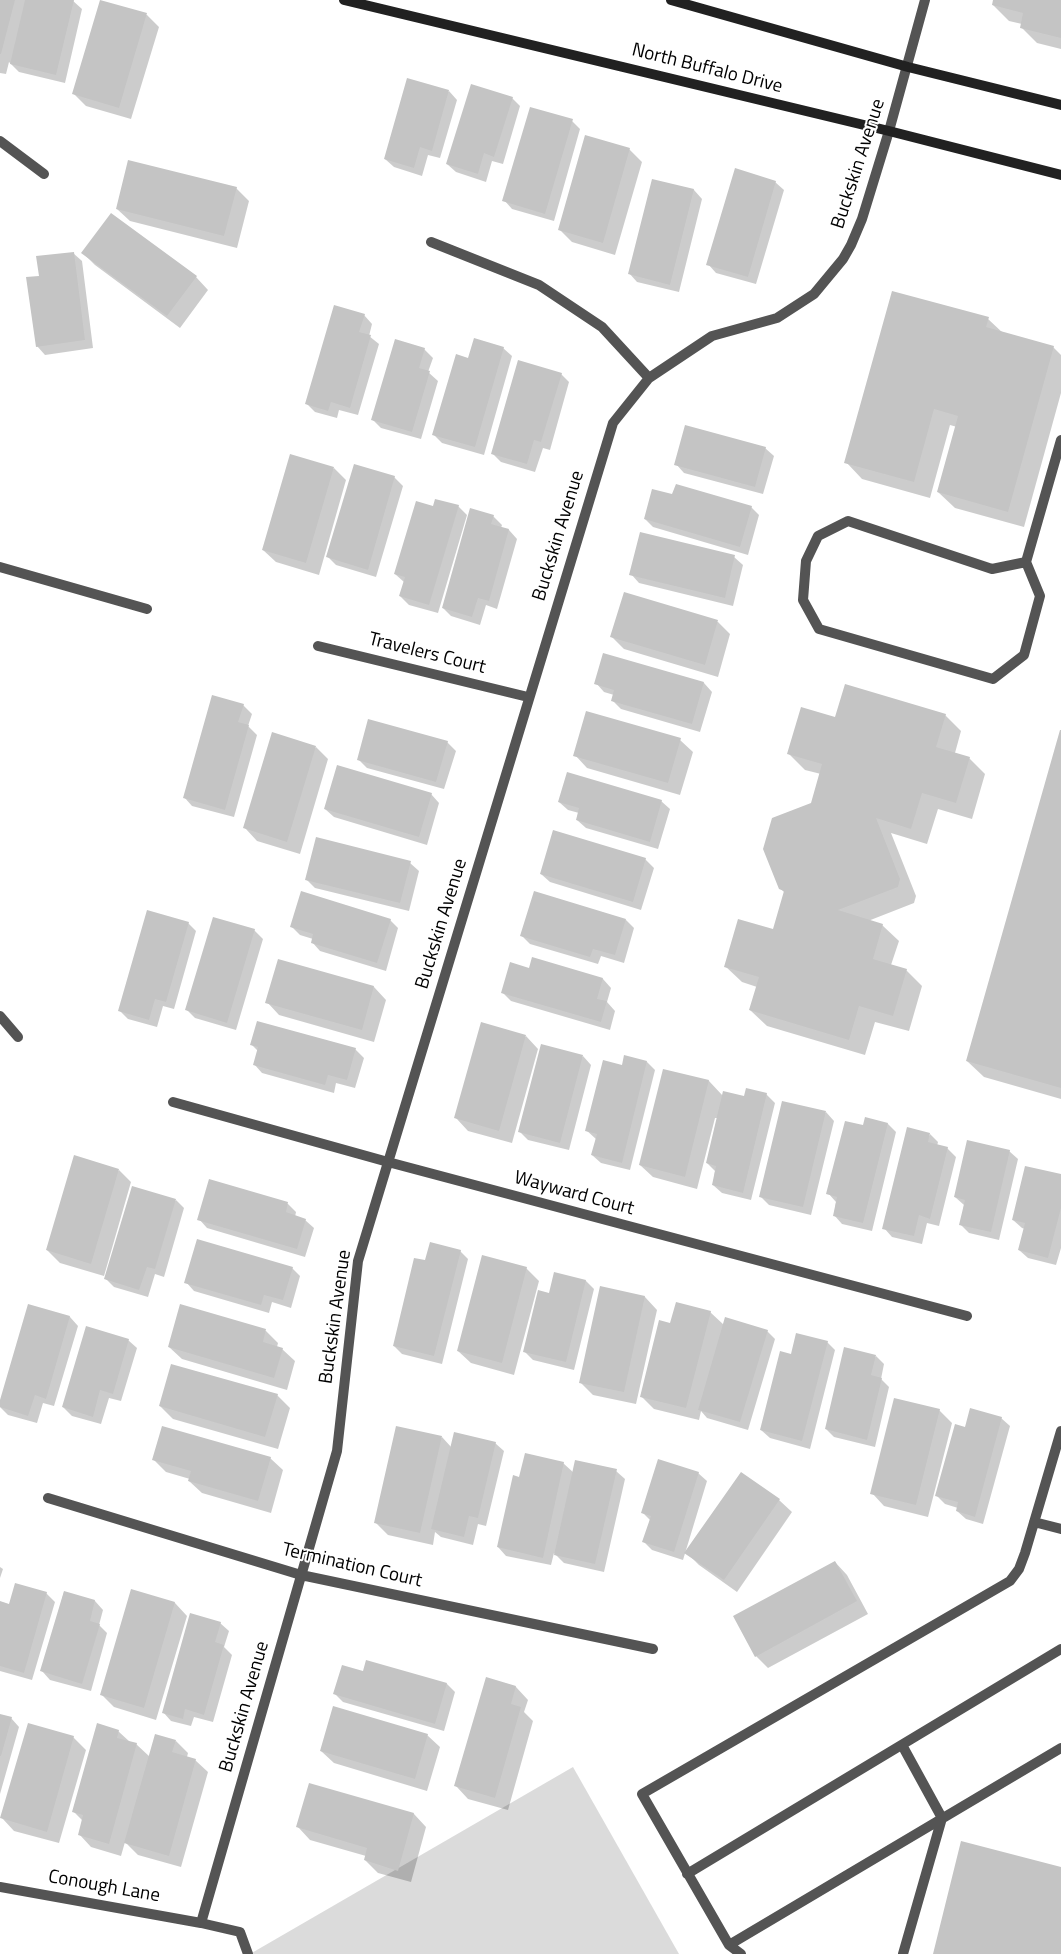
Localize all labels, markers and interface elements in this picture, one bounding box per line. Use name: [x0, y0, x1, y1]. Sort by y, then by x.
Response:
street label: North Buffalo Drive: [629, 39, 785, 99]
street label: Buckskin Avenue: [827, 96, 891, 232]
street label: Buckskin Avenue: [528, 468, 590, 604]
street label: Travelers Court: [366, 628, 488, 680]
street label: Buckskin Avenue: [411, 856, 473, 992]
street label: Wayward Court: [512, 1167, 636, 1221]
street label: Buckskin Avenue: [315, 1249, 357, 1385]
street label: Termination Court: [280, 1539, 424, 1593]
street label: Buckskin Avenue: [215, 1639, 275, 1775]
street label: Conough Lane: [46, 1866, 162, 1908]

